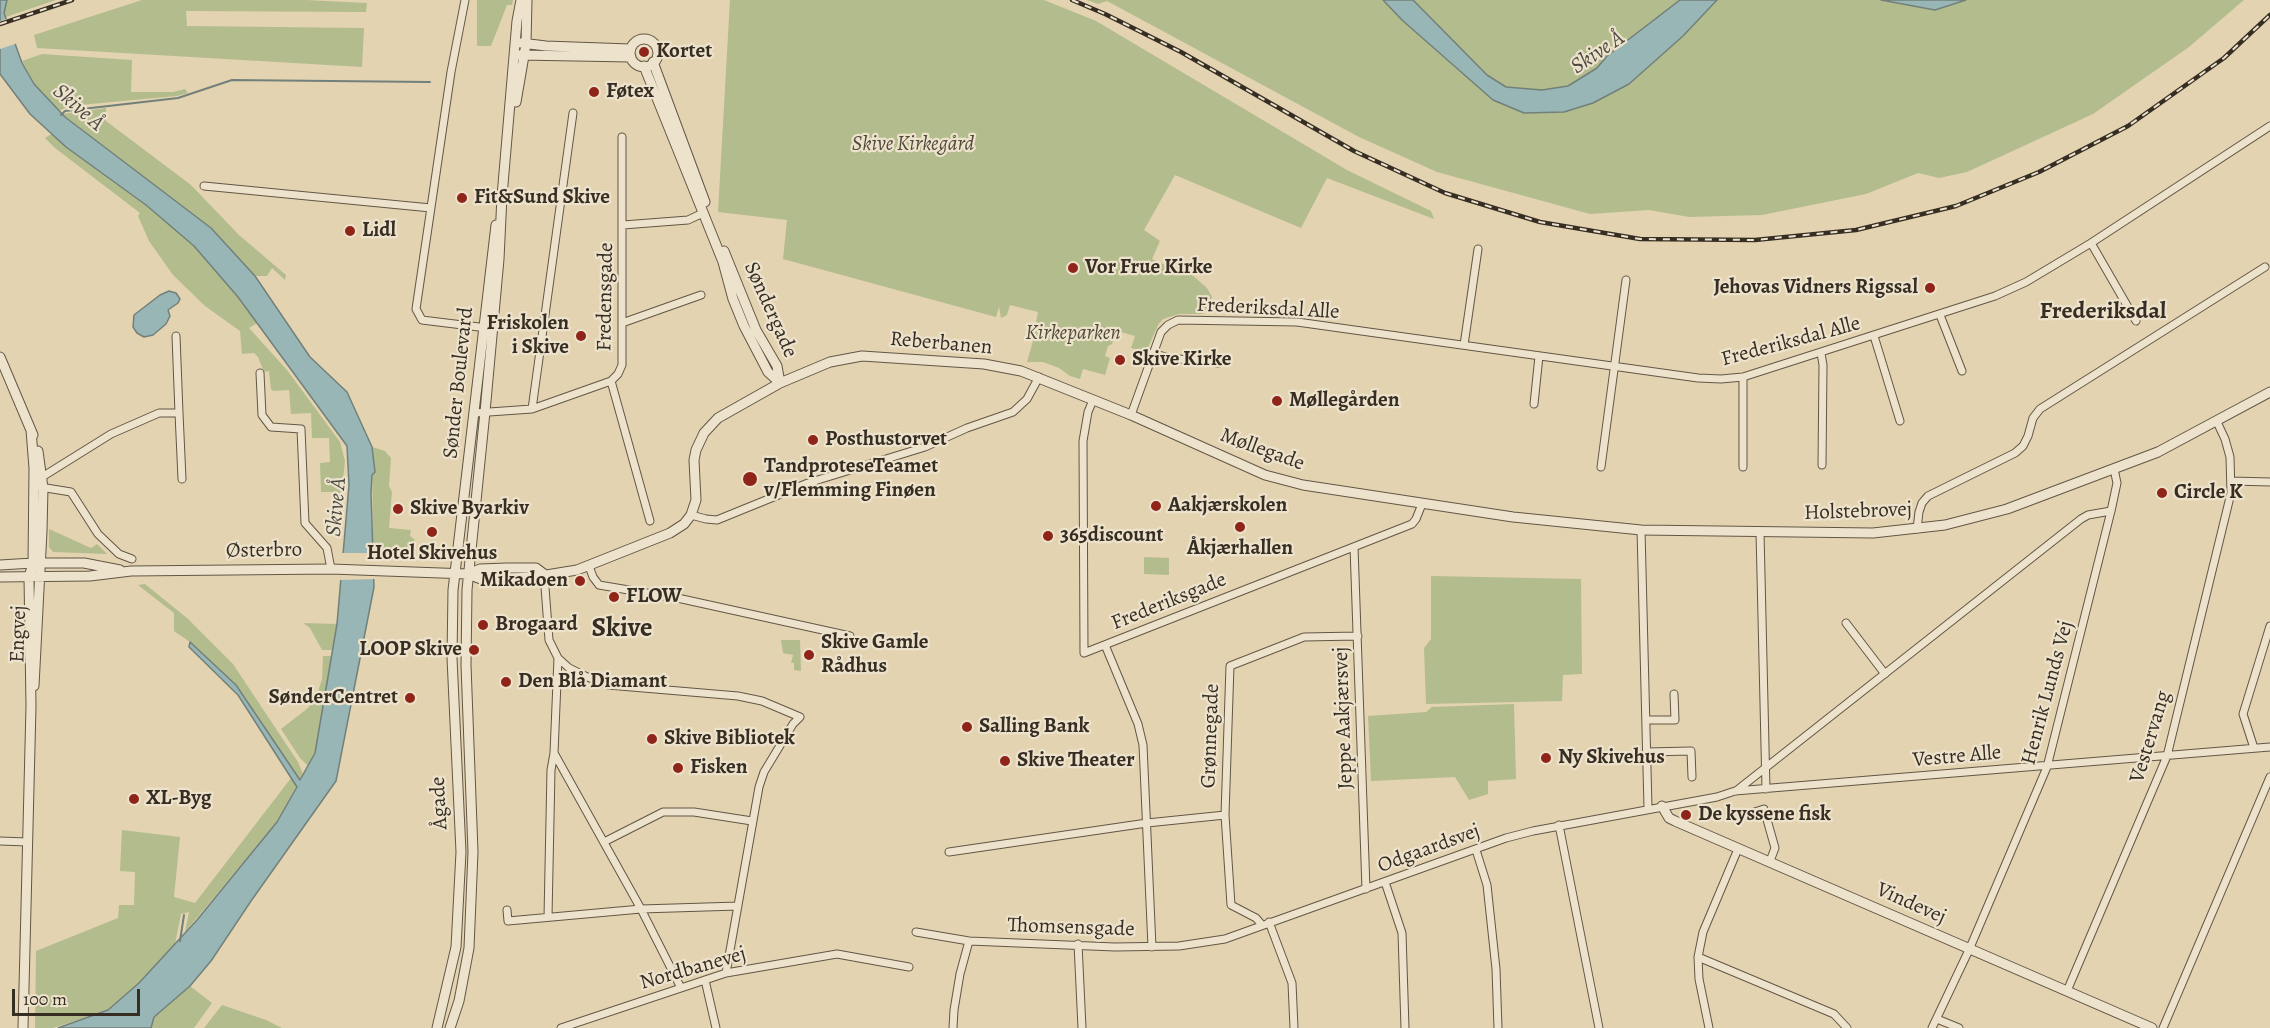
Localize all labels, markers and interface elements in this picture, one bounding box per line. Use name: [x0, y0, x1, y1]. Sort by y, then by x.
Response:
water label: Skive Å: [1566, 25, 1630, 81]
place label: Kortet: [656, 39, 712, 65]
marker: Kortet: [637, 45, 651, 59]
water label: Skive Å: [47, 79, 109, 137]
place label: Føtex: [606, 79, 654, 105]
marker: Føtex: [587, 85, 601, 99]
park label: Skive Kirkegård: [852, 132, 974, 158]
place label: Fit&Sund Skive: [474, 185, 610, 211]
marker: Fit&Sund Skive: [455, 191, 469, 205]
place label: Lidl: [362, 218, 396, 244]
marker: Lidl: [343, 224, 357, 238]
street label: Fredensgade: [592, 242, 620, 352]
place label: Vor Frue Kirke: [1085, 255, 1212, 281]
street label: Søndergade: [738, 258, 802, 362]
marker: Vor Frue Kirke: [1066, 261, 1080, 275]
place label: Jehovas Vidners Rigssal: [1713, 275, 1918, 301]
marker: Jehovas Vidners Rigssal: [1923, 281, 1937, 295]
street label: Frederiksdal Alle: [1196, 293, 1340, 325]
district label: Frederiksdal: [2040, 298, 2166, 326]
street label: Sønder Boulevard: [439, 306, 479, 460]
place label: Friskolen i Skive: [487, 311, 569, 361]
street label: Frederiksdal Alle: [1719, 311, 1863, 373]
park label: Kirkeparken: [1025, 321, 1121, 347]
street label: Reberbanen: [889, 327, 993, 361]
marker: Friskolen i Skive: [574, 329, 588, 343]
place label: Skive Kirke: [1132, 347, 1232, 373]
marker: Skive Kirke: [1113, 353, 1127, 367]
place label: Møllegården: [1289, 388, 1399, 414]
marker: Møllegården: [1270, 394, 1284, 408]
street label: Møllegade: [1216, 423, 1308, 477]
place label: Posthustorvet: [825, 427, 947, 453]
marker: Posthustorvet: [806, 433, 820, 447]
place label: TandproteseTeamet v/Flemming Finøen: [764, 454, 938, 504]
marker: TandproteseTeamet v/Flemming Finøen: [741, 470, 759, 488]
water label: Skive Å: [321, 476, 353, 538]
place label: Circle K: [2174, 480, 2243, 506]
marker: Circle K: [2155, 486, 2169, 500]
place label: Aakjærskolen: [1168, 493, 1287, 519]
place label: Skive Byarkiv: [410, 496, 529, 522]
street label: Holstebrovej: [1804, 498, 1912, 526]
marker: Aakjærskolen: [1149, 499, 1163, 513]
marker: Skive Byarkiv: [391, 502, 405, 516]
marker: Åkjærhallen: [1233, 520, 1247, 534]
place label: 365discount: [1060, 523, 1164, 549]
marker: Hotel Skivehus: [425, 525, 439, 539]
marker: 365discount: [1041, 529, 1055, 543]
place label: Åkjærhallen: [1187, 536, 1293, 562]
street label: Østerbro: [226, 538, 302, 564]
place label: Hotel Skivehus: [367, 541, 497, 567]
place label: Mikadoen: [480, 568, 568, 594]
street label: Frederiksgade: [1108, 568, 1230, 636]
marker: Mikadoen: [573, 574, 587, 588]
place label: FLOW: [626, 584, 682, 610]
marker: FLOW: [607, 590, 621, 604]
street label: Engvej: [5, 605, 33, 663]
place label: Brogaard: [495, 612, 578, 638]
district label: Skive: [592, 613, 652, 645]
marker: Brogaard: [476, 618, 490, 632]
street label: Henrik Lunds Vej: [2017, 618, 2079, 768]
place label: Skive Gamle Rådhus: [821, 630, 929, 680]
place label: LOOP Skive: [359, 637, 462, 663]
marker: LOOP Skive: [467, 643, 481, 657]
street label: Jeppe Aakjærsvej: [1329, 646, 1359, 790]
marker: Skive Gamle Rådhus: [802, 648, 816, 662]
place label: Den Blå Diamant: [518, 669, 667, 695]
marker: Den Blå Diamant: [499, 675, 513, 689]
street label: Grønnegade: [1197, 683, 1225, 789]
place label: SønderCentret: [269, 685, 398, 711]
street label: Vestervang: [2125, 688, 2177, 786]
marker: SønderCentret: [403, 691, 417, 705]
place label: Salling Bank: [979, 714, 1089, 740]
marker: Salling Bank: [960, 720, 974, 734]
place label: Skive Bibliotek: [664, 726, 795, 752]
marker: Skive Bibliotek: [645, 732, 659, 746]
street label: Vestre Alle: [1912, 741, 2002, 773]
place label: Ny Skivehus: [1558, 745, 1665, 771]
place label: Skive Theater: [1017, 748, 1135, 774]
marker: Ny Skivehus: [1539, 751, 1553, 765]
marker: Skive Theater: [998, 754, 1012, 768]
place label: Fisken: [690, 755, 747, 781]
marker: Fisken: [671, 761, 685, 775]
street label: Ågade: [426, 776, 454, 830]
place label: XL-Byg: [146, 786, 211, 812]
marker: XL-Byg: [127, 792, 141, 806]
place label: De kyssene fisk: [1698, 802, 1831, 828]
marker: De kyssene fisk: [1679, 808, 1693, 822]
street label: Odgaardsvej: [1374, 819, 1484, 879]
street label: Vindevej: [1872, 877, 1950, 931]
street label: Thomsensgade: [1007, 913, 1135, 943]
street label: Nordbanevej: [637, 942, 749, 996]
scale bar: [15, 977, 142, 1015]
text: 100 m: [23, 987, 67, 1011]

